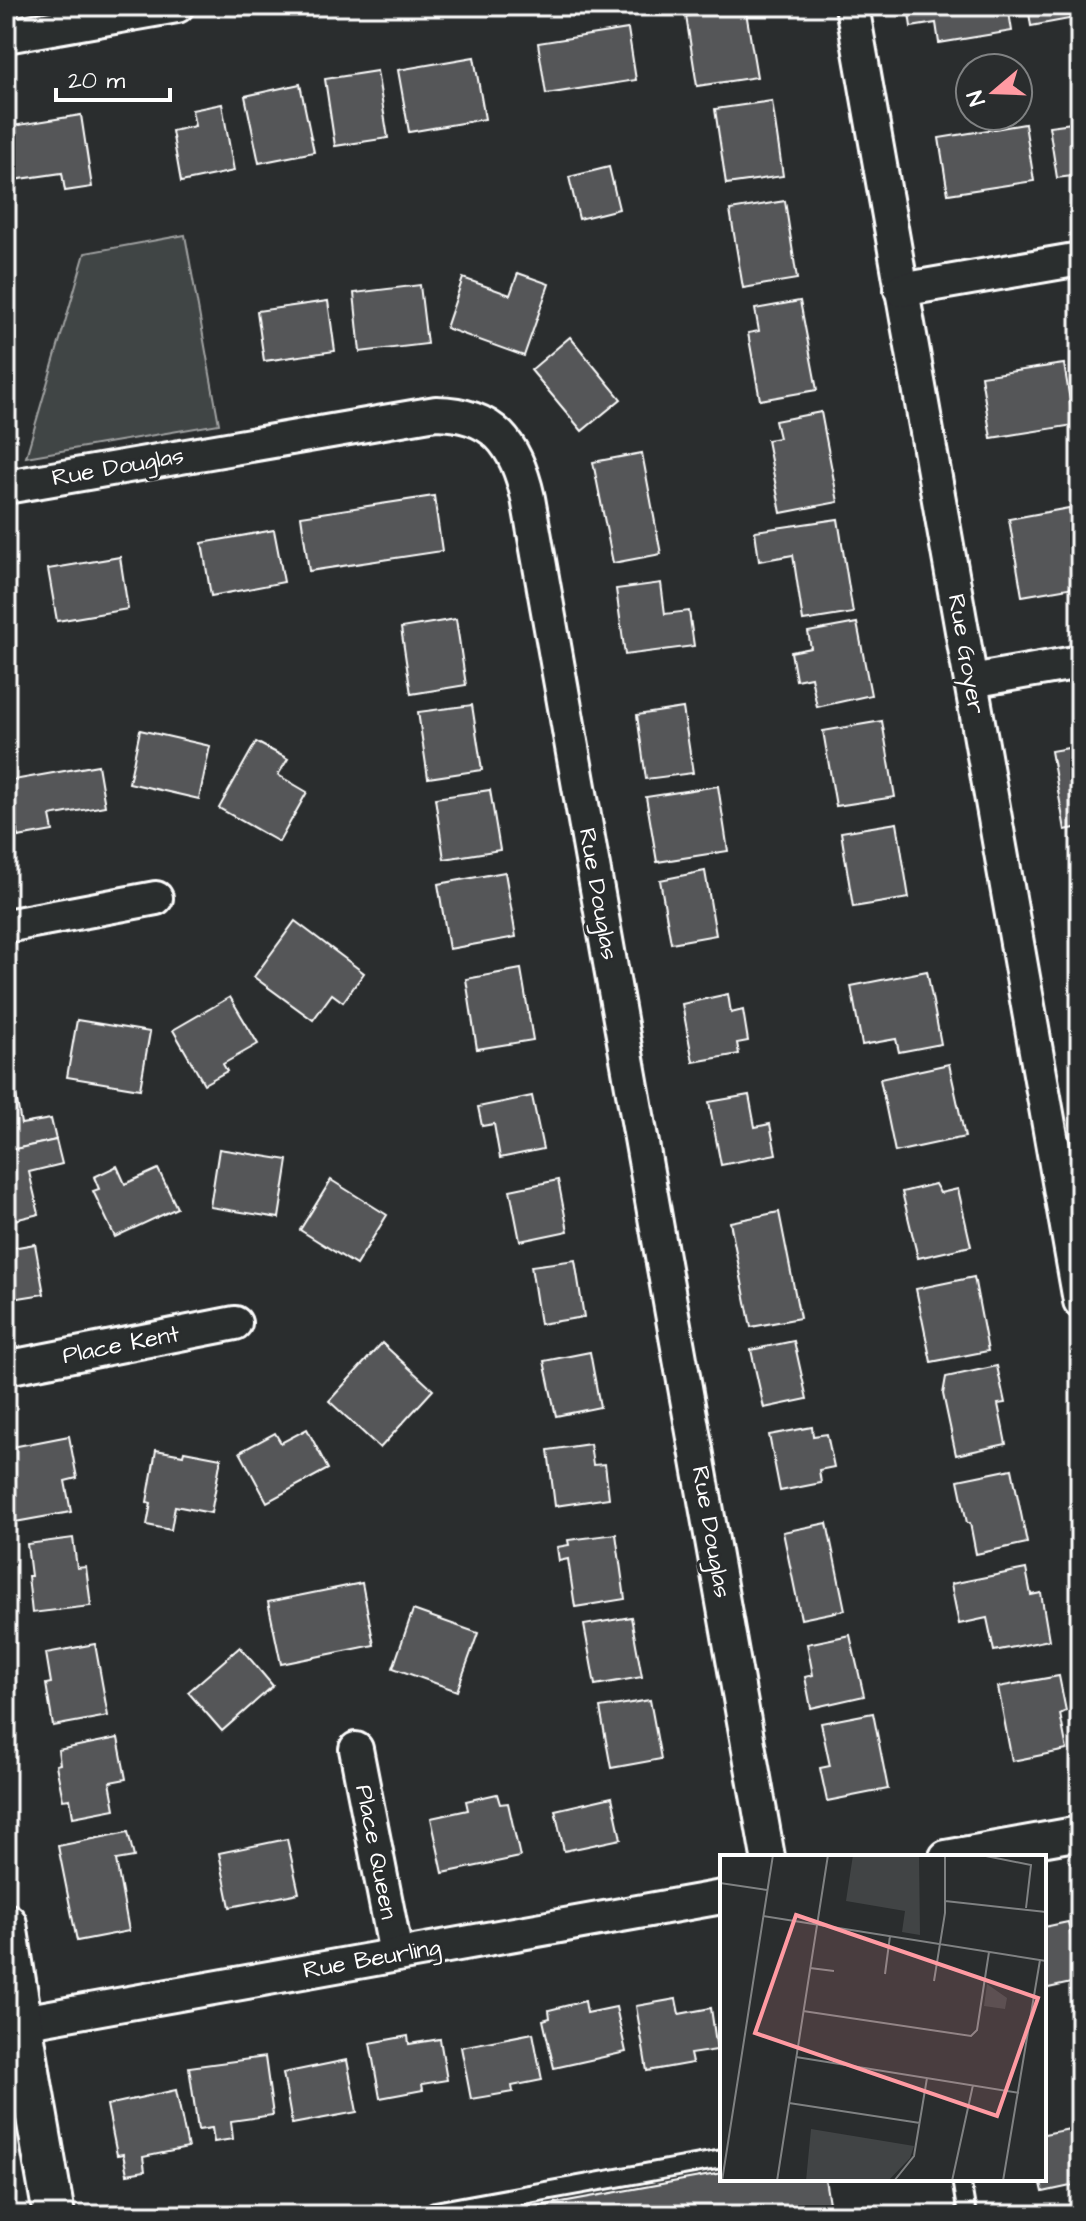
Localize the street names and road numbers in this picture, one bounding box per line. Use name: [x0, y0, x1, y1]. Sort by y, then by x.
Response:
street label: Rue Douglas: [49, 439, 187, 496]
street label: Rue Goyer: [938, 591, 993, 717]
street label: Rue Douglas: [569, 825, 626, 963]
street label: Place Kent: [60, 1317, 183, 1373]
street label: Rue Douglas: [682, 1463, 739, 1601]
street label: Place Queen: [346, 1782, 406, 1922]
street label: Rue Beurling: [301, 1930, 444, 1989]

